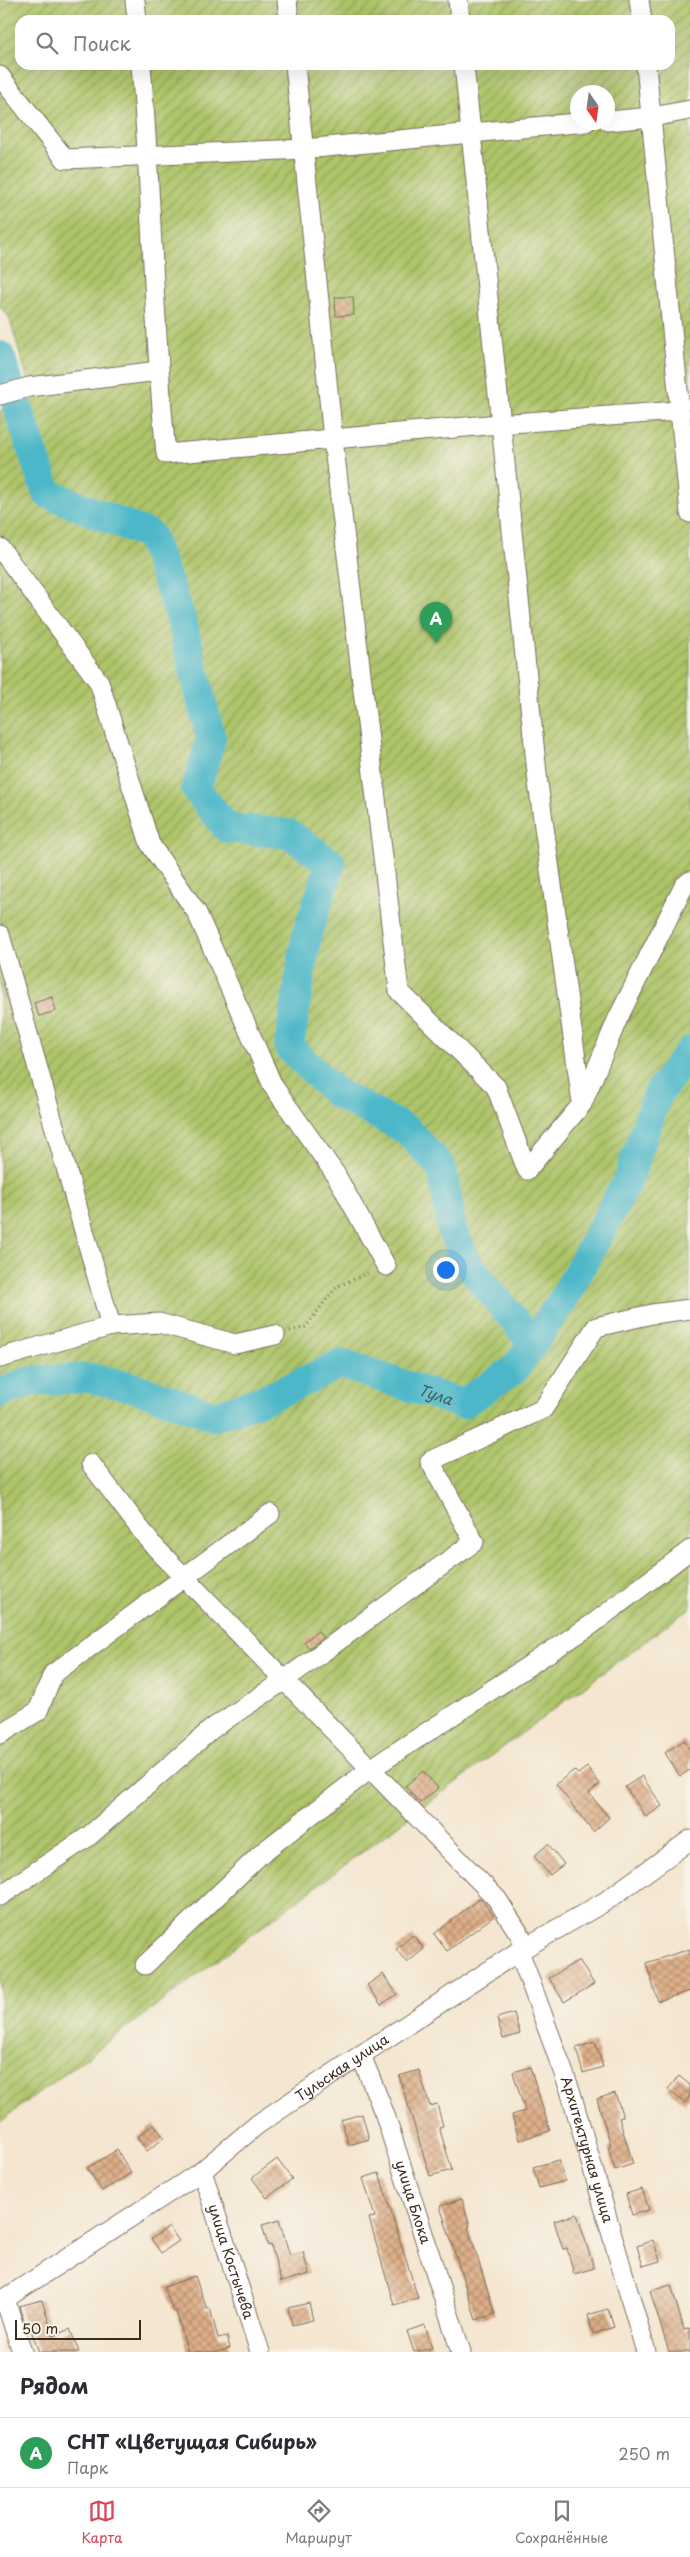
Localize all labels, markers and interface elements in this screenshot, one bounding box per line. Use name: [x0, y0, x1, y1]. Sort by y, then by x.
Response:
search box: [15, 15, 675, 70]
icon: search: [33, 29, 61, 57]
text: Поиск: [73, 29, 131, 57]
north arrow: [570, 85, 615, 130]
pin: A: [420, 602, 452, 643]
your location: [433, 1257, 459, 1283]
water label: Тула: [416, 1377, 456, 1410]
street label: Тульская улица: [291, 2029, 393, 2106]
street label: Архитектурная улица: [556, 2073, 619, 2225]
street label: улица Блока: [390, 2157, 437, 2247]
street label: улица Костычева: [203, 2201, 260, 2322]
scale bar: [15, 2317, 141, 2340]
text: 50 m: [22, 2318, 58, 2339]
text: Рядом: [20, 2369, 88, 2401]
text: СНТ «Цветущая Сибирь»: [67, 2427, 317, 2455]
text: A: [30, 2441, 42, 2465]
text: 250 m: [619, 2441, 670, 2465]
text: Парк: [67, 2455, 108, 2479]
tab: Карта: [82, 2497, 123, 2548]
tab: Маршрут: [286, 2497, 352, 2548]
tab: Сохранённые: [515, 2497, 608, 2548]

